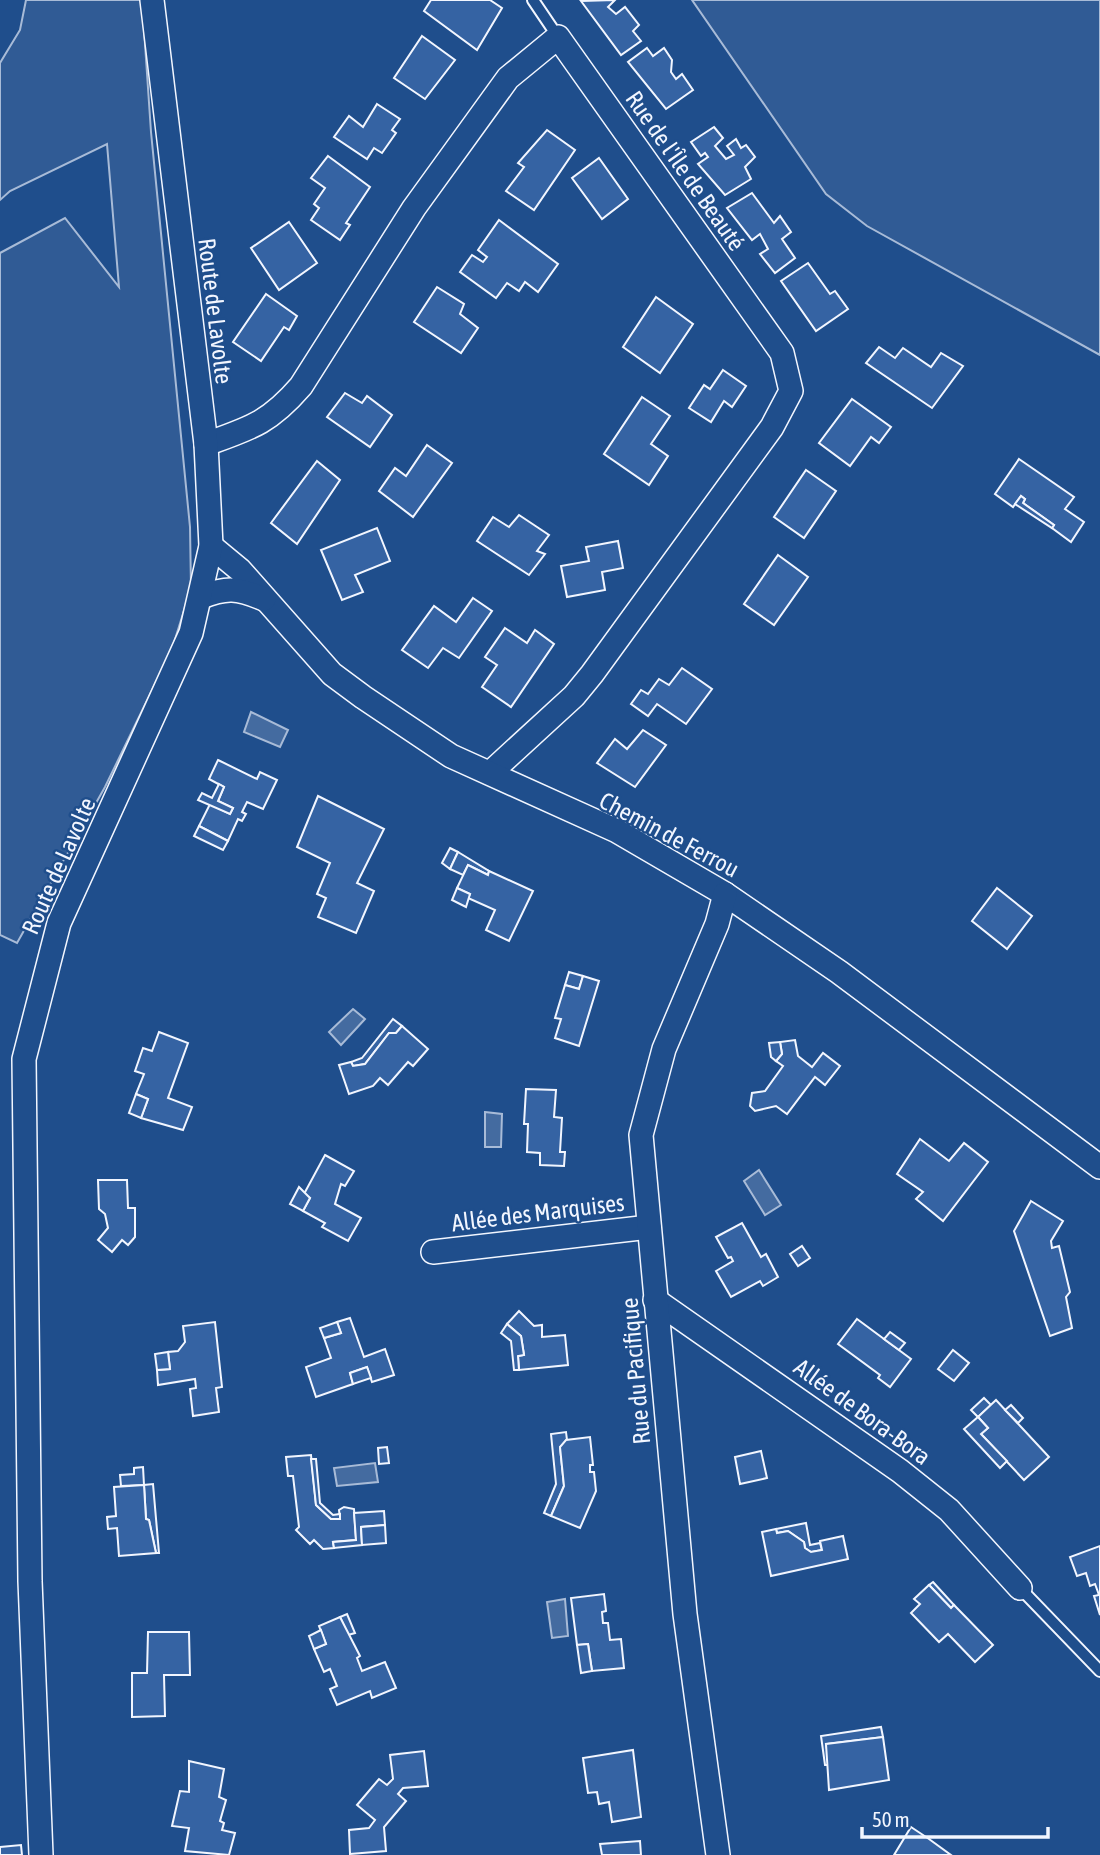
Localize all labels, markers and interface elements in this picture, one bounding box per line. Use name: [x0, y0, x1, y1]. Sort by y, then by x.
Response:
street label: Rue de l'Île de Beauté: [620, 86, 750, 256]
street label: Route de Lavolte: [193, 237, 238, 385]
street label: Chemin de Ferrou: [595, 787, 743, 883]
street label: Route de Lavolte: [16, 793, 101, 938]
street label: Allée des Marquises: [450, 1189, 626, 1236]
street label: Rue du Pacifique: [616, 1297, 655, 1445]
street label: Allée de Bora-Bora: [789, 1353, 936, 1470]
scale bar: [862, 1796, 1048, 1840]
text: 50 m: [872, 1807, 910, 1831]

